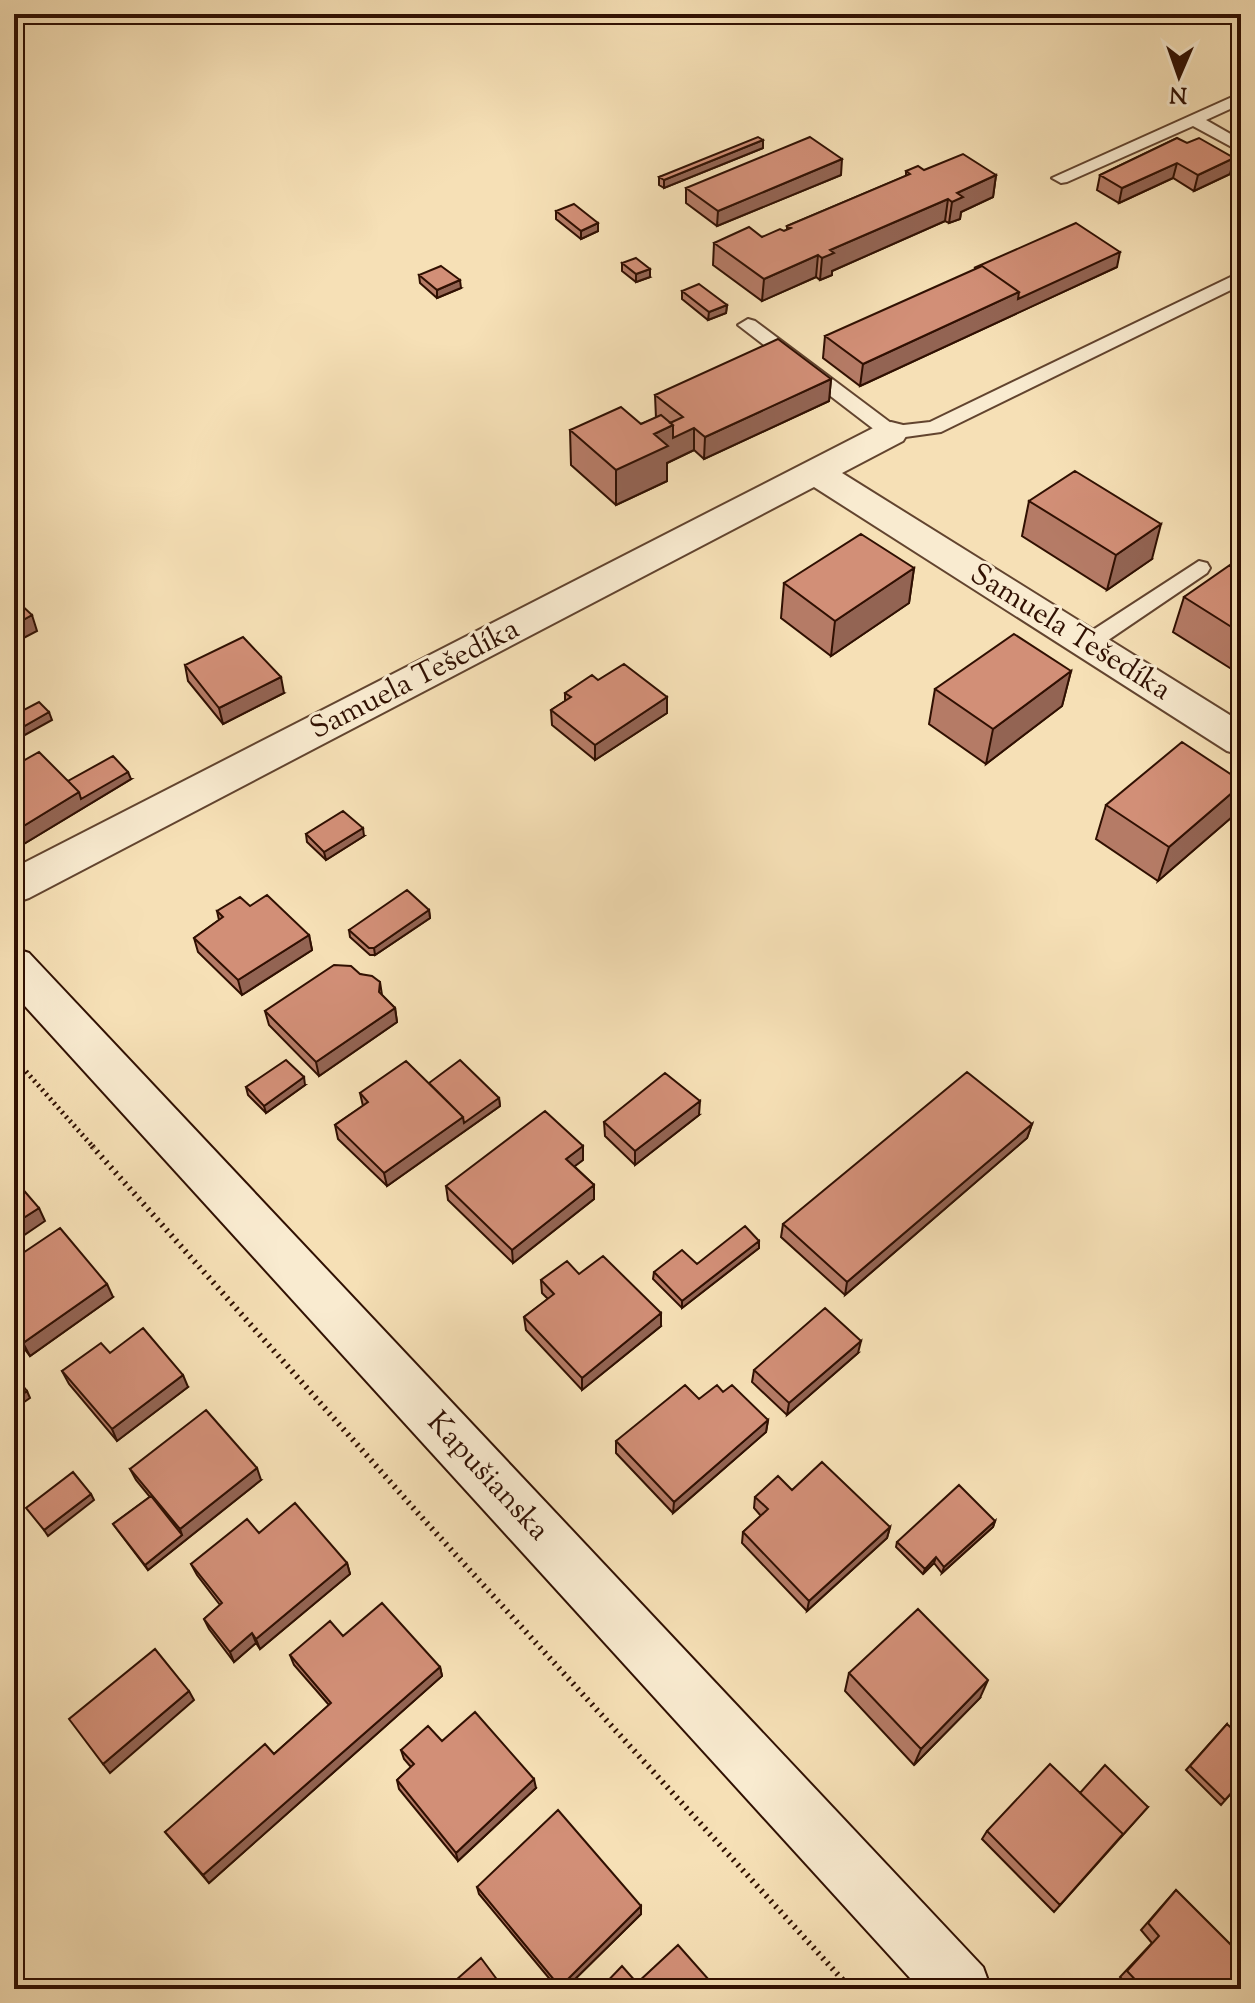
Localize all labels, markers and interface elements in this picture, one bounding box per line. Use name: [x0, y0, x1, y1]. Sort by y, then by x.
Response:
north arrow: [1139, 36, 1219, 116]
text: N: [1169, 77, 1188, 109]
street label: Samuela Tešedíka: [961, 554, 1179, 712]
street label: Samuela Tešedíka: [303, 609, 527, 751]
street label: Kapušianska: [416, 1403, 558, 1551]

